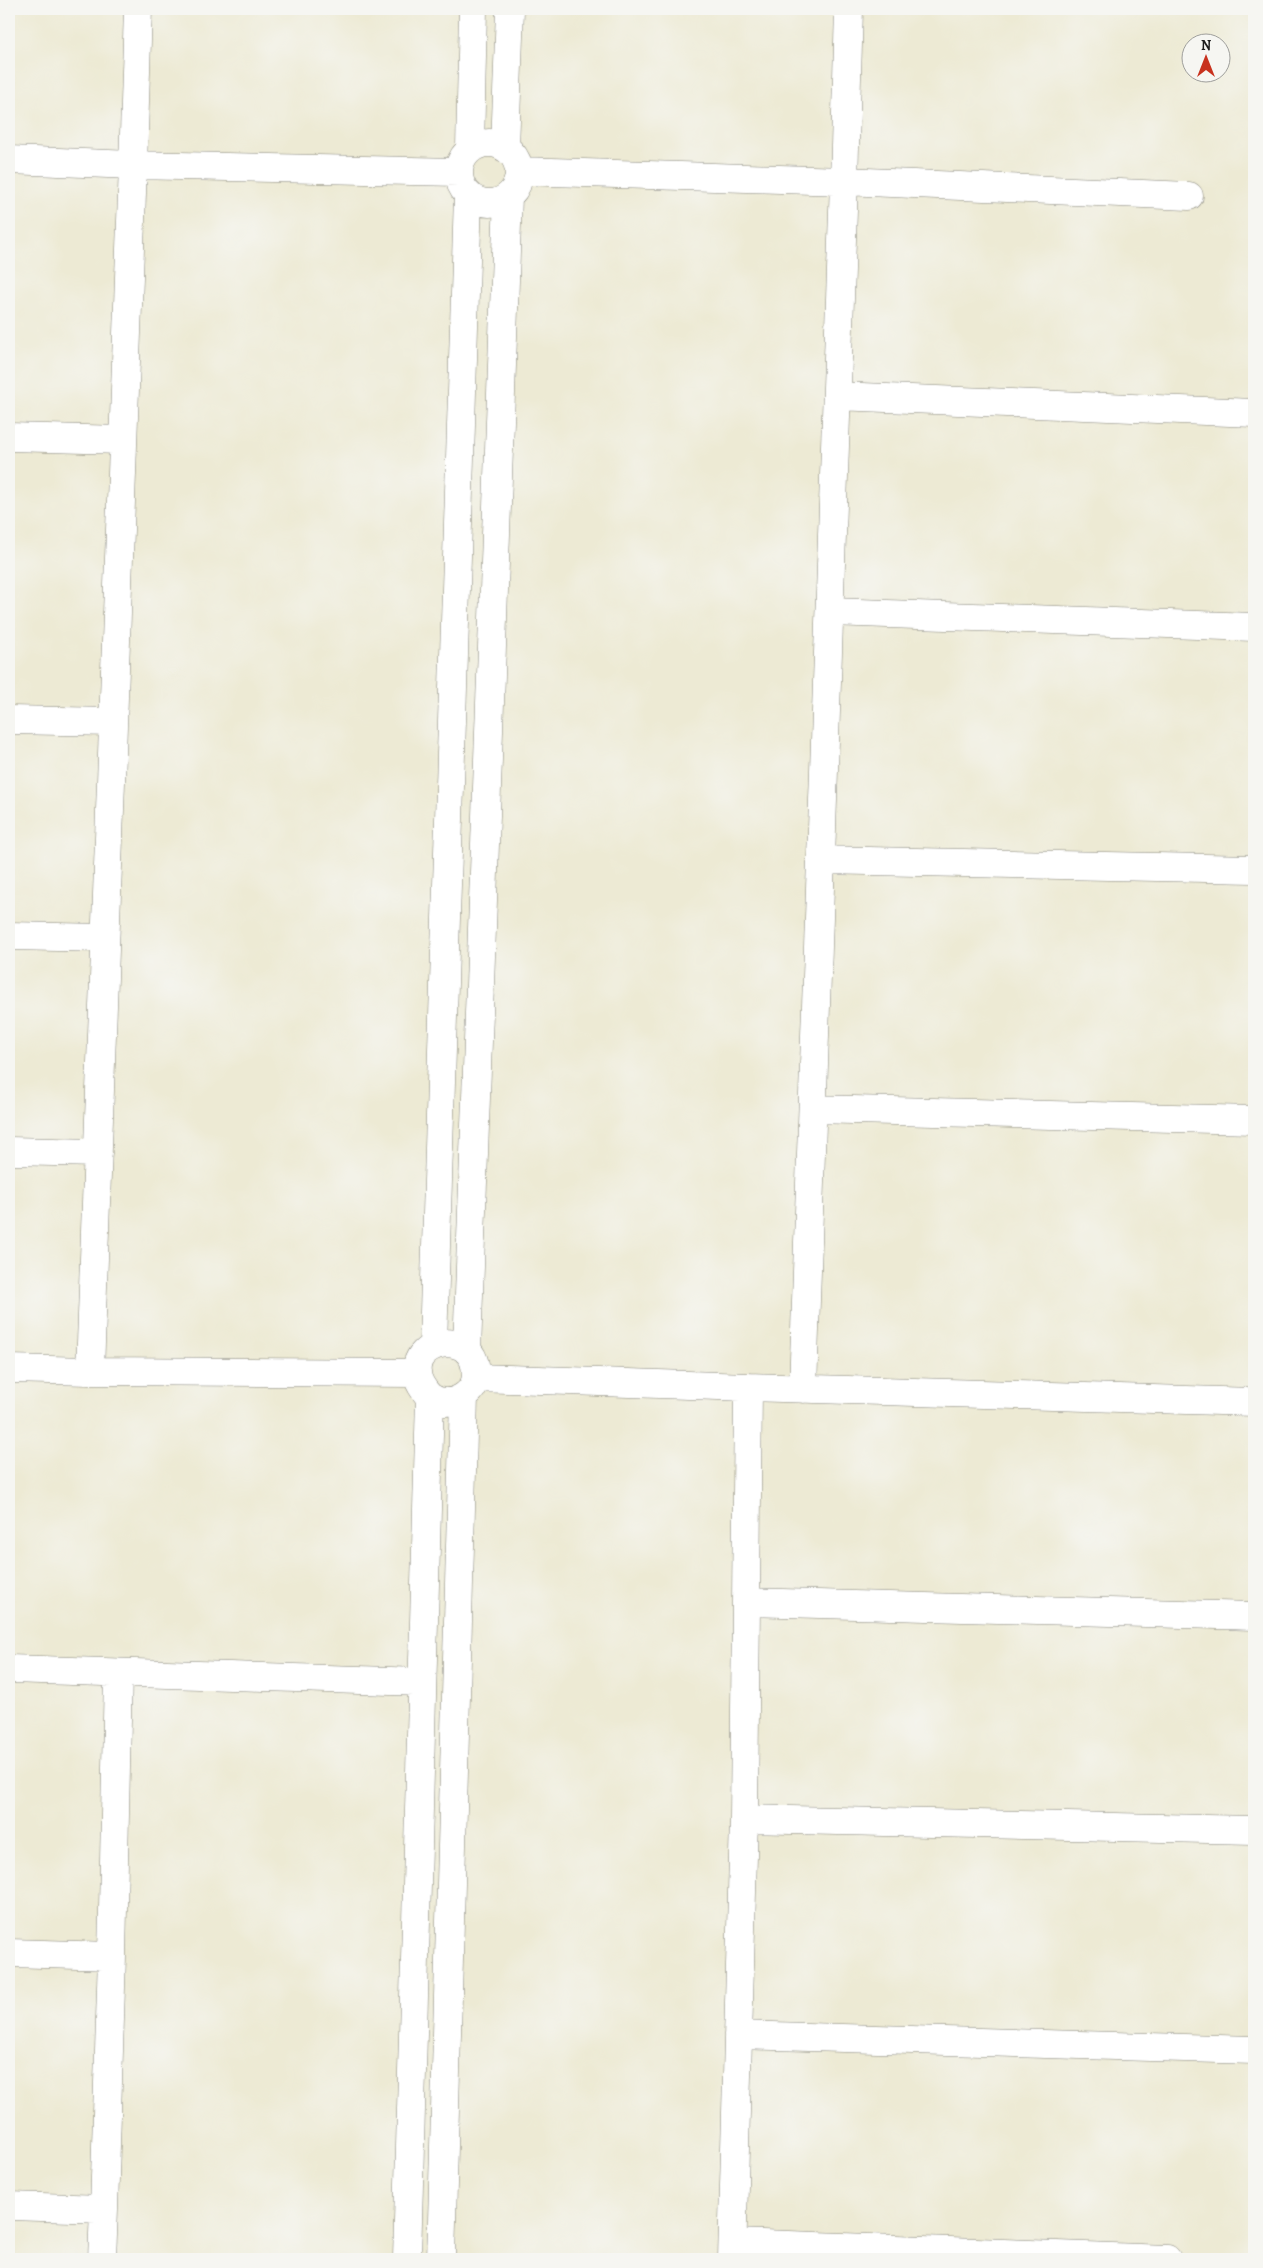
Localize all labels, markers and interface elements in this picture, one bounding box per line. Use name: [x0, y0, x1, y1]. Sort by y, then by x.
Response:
north arrow: [1180, 32, 1230, 82]
text: N: [1201, 36, 1211, 55]

